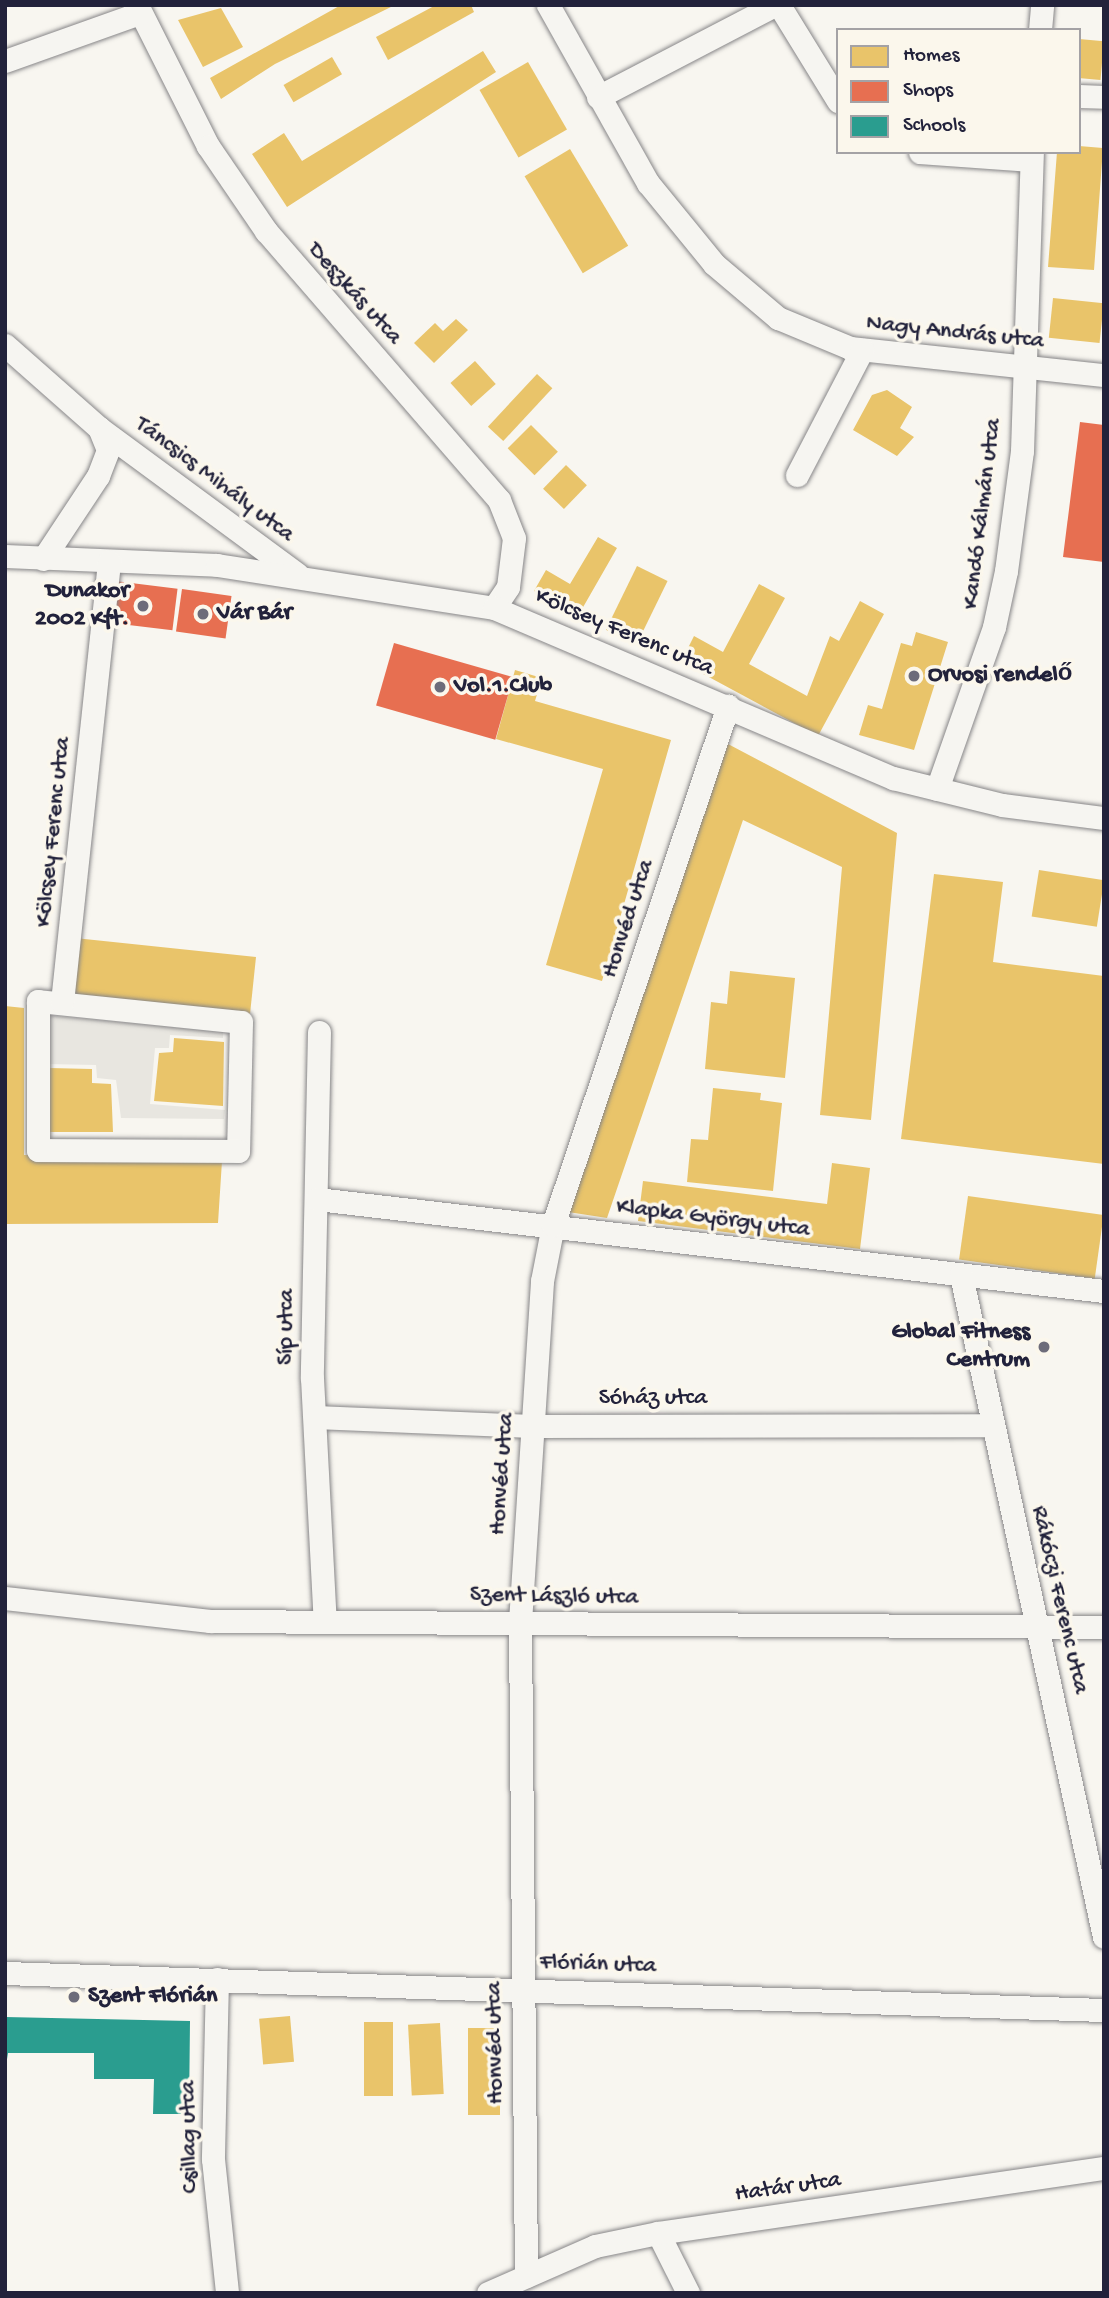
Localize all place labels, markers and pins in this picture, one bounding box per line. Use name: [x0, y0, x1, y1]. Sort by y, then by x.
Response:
place label: Dunakor 2002 Kft.: [35, 578, 129, 634]
marker: Dunakor 2002 Kft.: [135, 598, 151, 614]
place label: Vár Bár: [217, 600, 292, 628]
marker: Vár Bár: [195, 606, 211, 622]
place label: Orvosi rendelő: [928, 662, 1072, 690]
marker: Orvosi rendelő: [906, 668, 922, 684]
place label: Vol.1.Club: [454, 673, 552, 701]
marker: Vol.1.Club: [432, 679, 448, 695]
place label: Global Fitness Centrum: [891, 1319, 1030, 1375]
marker: Global Fitness Centrum: [1036, 1339, 1052, 1355]
place label: Szent Flórián: [88, 1983, 217, 2011]
marker: Szent Flórián: [66, 1989, 82, 2005]

